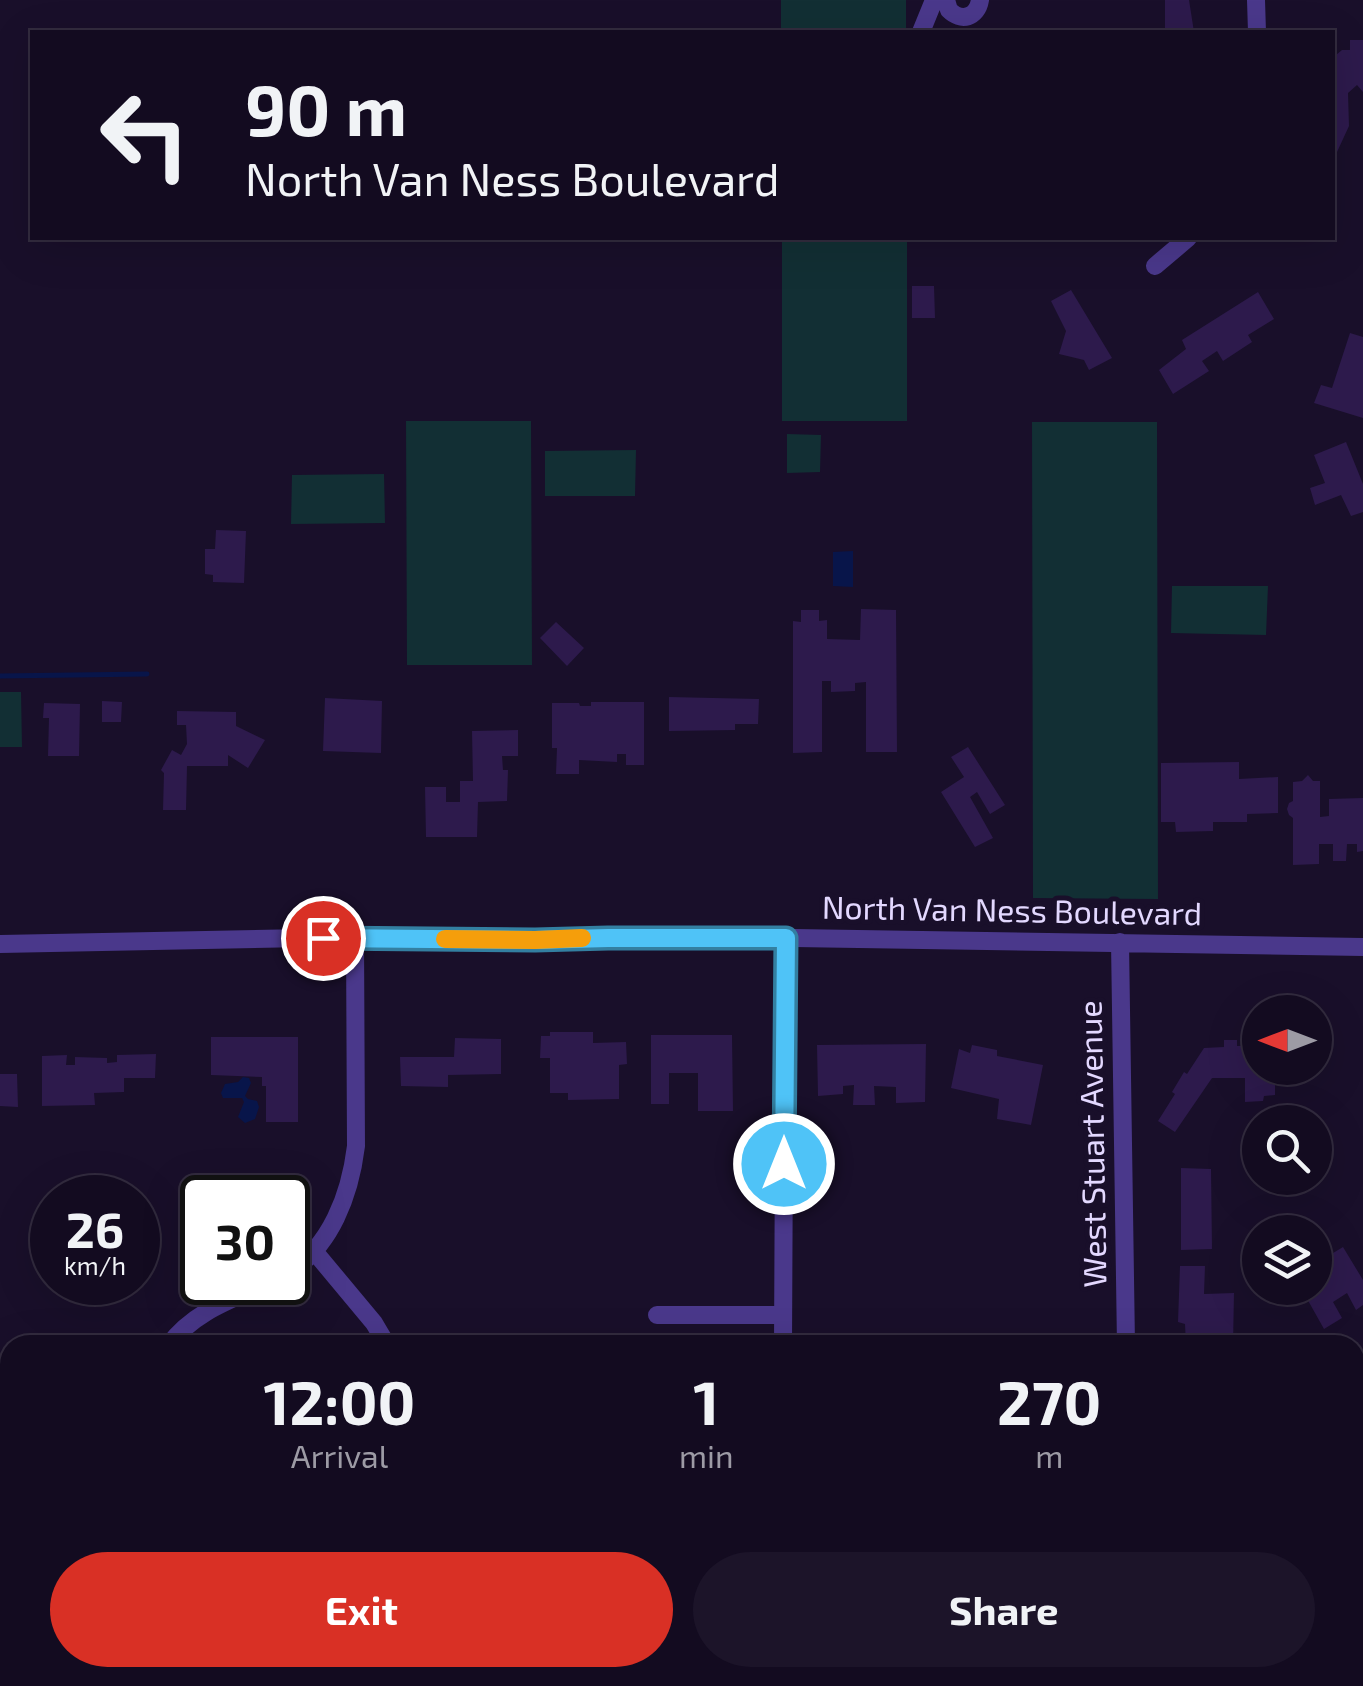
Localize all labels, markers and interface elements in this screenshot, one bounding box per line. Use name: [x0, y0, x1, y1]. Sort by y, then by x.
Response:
text: 90 m: [245, 66, 407, 150]
icon: left: [80, 70, 210, 200]
text: North Van Ness Boulevard: [245, 151, 779, 205]
street label: North Van Ness Boulevard: [822, 887, 1202, 931]
pin: [281, 896, 366, 981]
icon: arrive: [296, 911, 351, 966]
north arrow: [1242, 995, 1332, 1085]
map controls: [1242, 995, 1332, 1305]
street label: West Stuart Avenue: [1069, 1000, 1113, 1288]
button: search: [1242, 1105, 1332, 1195]
position arrow: [732, 1112, 836, 1216]
speed limit sign: 30: [180, 1175, 310, 1305]
text: 26: [66, 1198, 124, 1258]
button: layers: [1242, 1215, 1332, 1305]
text: km/h: [64, 1250, 126, 1280]
text: 12:00: [264, 1365, 415, 1437]
text: 1: [693, 1365, 719, 1437]
text: 270: [997, 1365, 1101, 1437]
text: Arrival: [291, 1436, 388, 1474]
text: min: [679, 1436, 734, 1474]
text: m: [1035, 1436, 1063, 1474]
button: Exit: [50, 1552, 673, 1667]
button: Share: [693, 1552, 1315, 1667]

